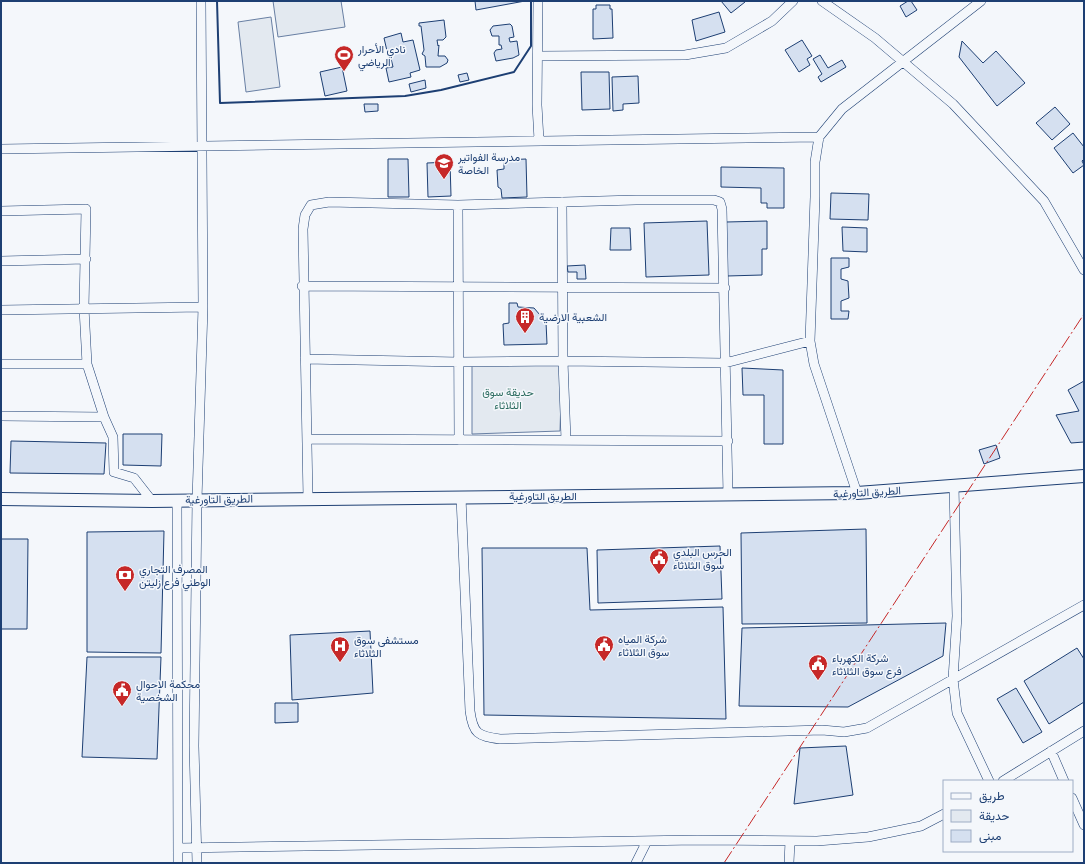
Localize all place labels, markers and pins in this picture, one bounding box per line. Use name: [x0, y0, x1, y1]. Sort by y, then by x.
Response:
place label: نادي الأحرار الرياضي: [357, 43, 406, 72]
sports icon: نادي الأحرار الرياضي: [333, 44, 355, 72]
place label: مدرسة الفواتير الخاصة: [457, 151, 520, 176]
school or university icon: مدرسة الفواتير الخاصة: [433, 152, 455, 180]
building icon: الشعبية الارضية: [514, 306, 536, 334]
place label: الشعبية الارضية: [539, 311, 607, 324]
place label: الحرس البلدي سوق الثلاثاء: [673, 546, 732, 572]
public building icon: الحرس البلدي سوق الثلاثاء: [648, 547, 670, 575]
place label: المصرف التجاري الوطني فرع زليتن: [139, 563, 211, 592]
bank icon: المصرف التجاري الوطني فرع زليتن: [114, 564, 136, 592]
place label: شركة المياه سوق الثلاثاء: [618, 633, 670, 659]
place label: مستشفى سوق الثلاثاء: [354, 634, 419, 659]
public building icon: شركة المياه سوق الثلاثاء: [593, 634, 615, 662]
hospital icon: مستشفى سوق الثلاثاء: [329, 635, 351, 663]
place label: شركة الكهرباء فرع سوق الثلاثاء: [832, 652, 902, 679]
public building icon: شركة الكهرباء فرع سوق الثلاثاء: [807, 653, 829, 681]
place label: محكمة الاحوال الشخصية: [136, 678, 200, 704]
public building icon: محكمة الاحوال الشخصية: [111, 679, 133, 707]

